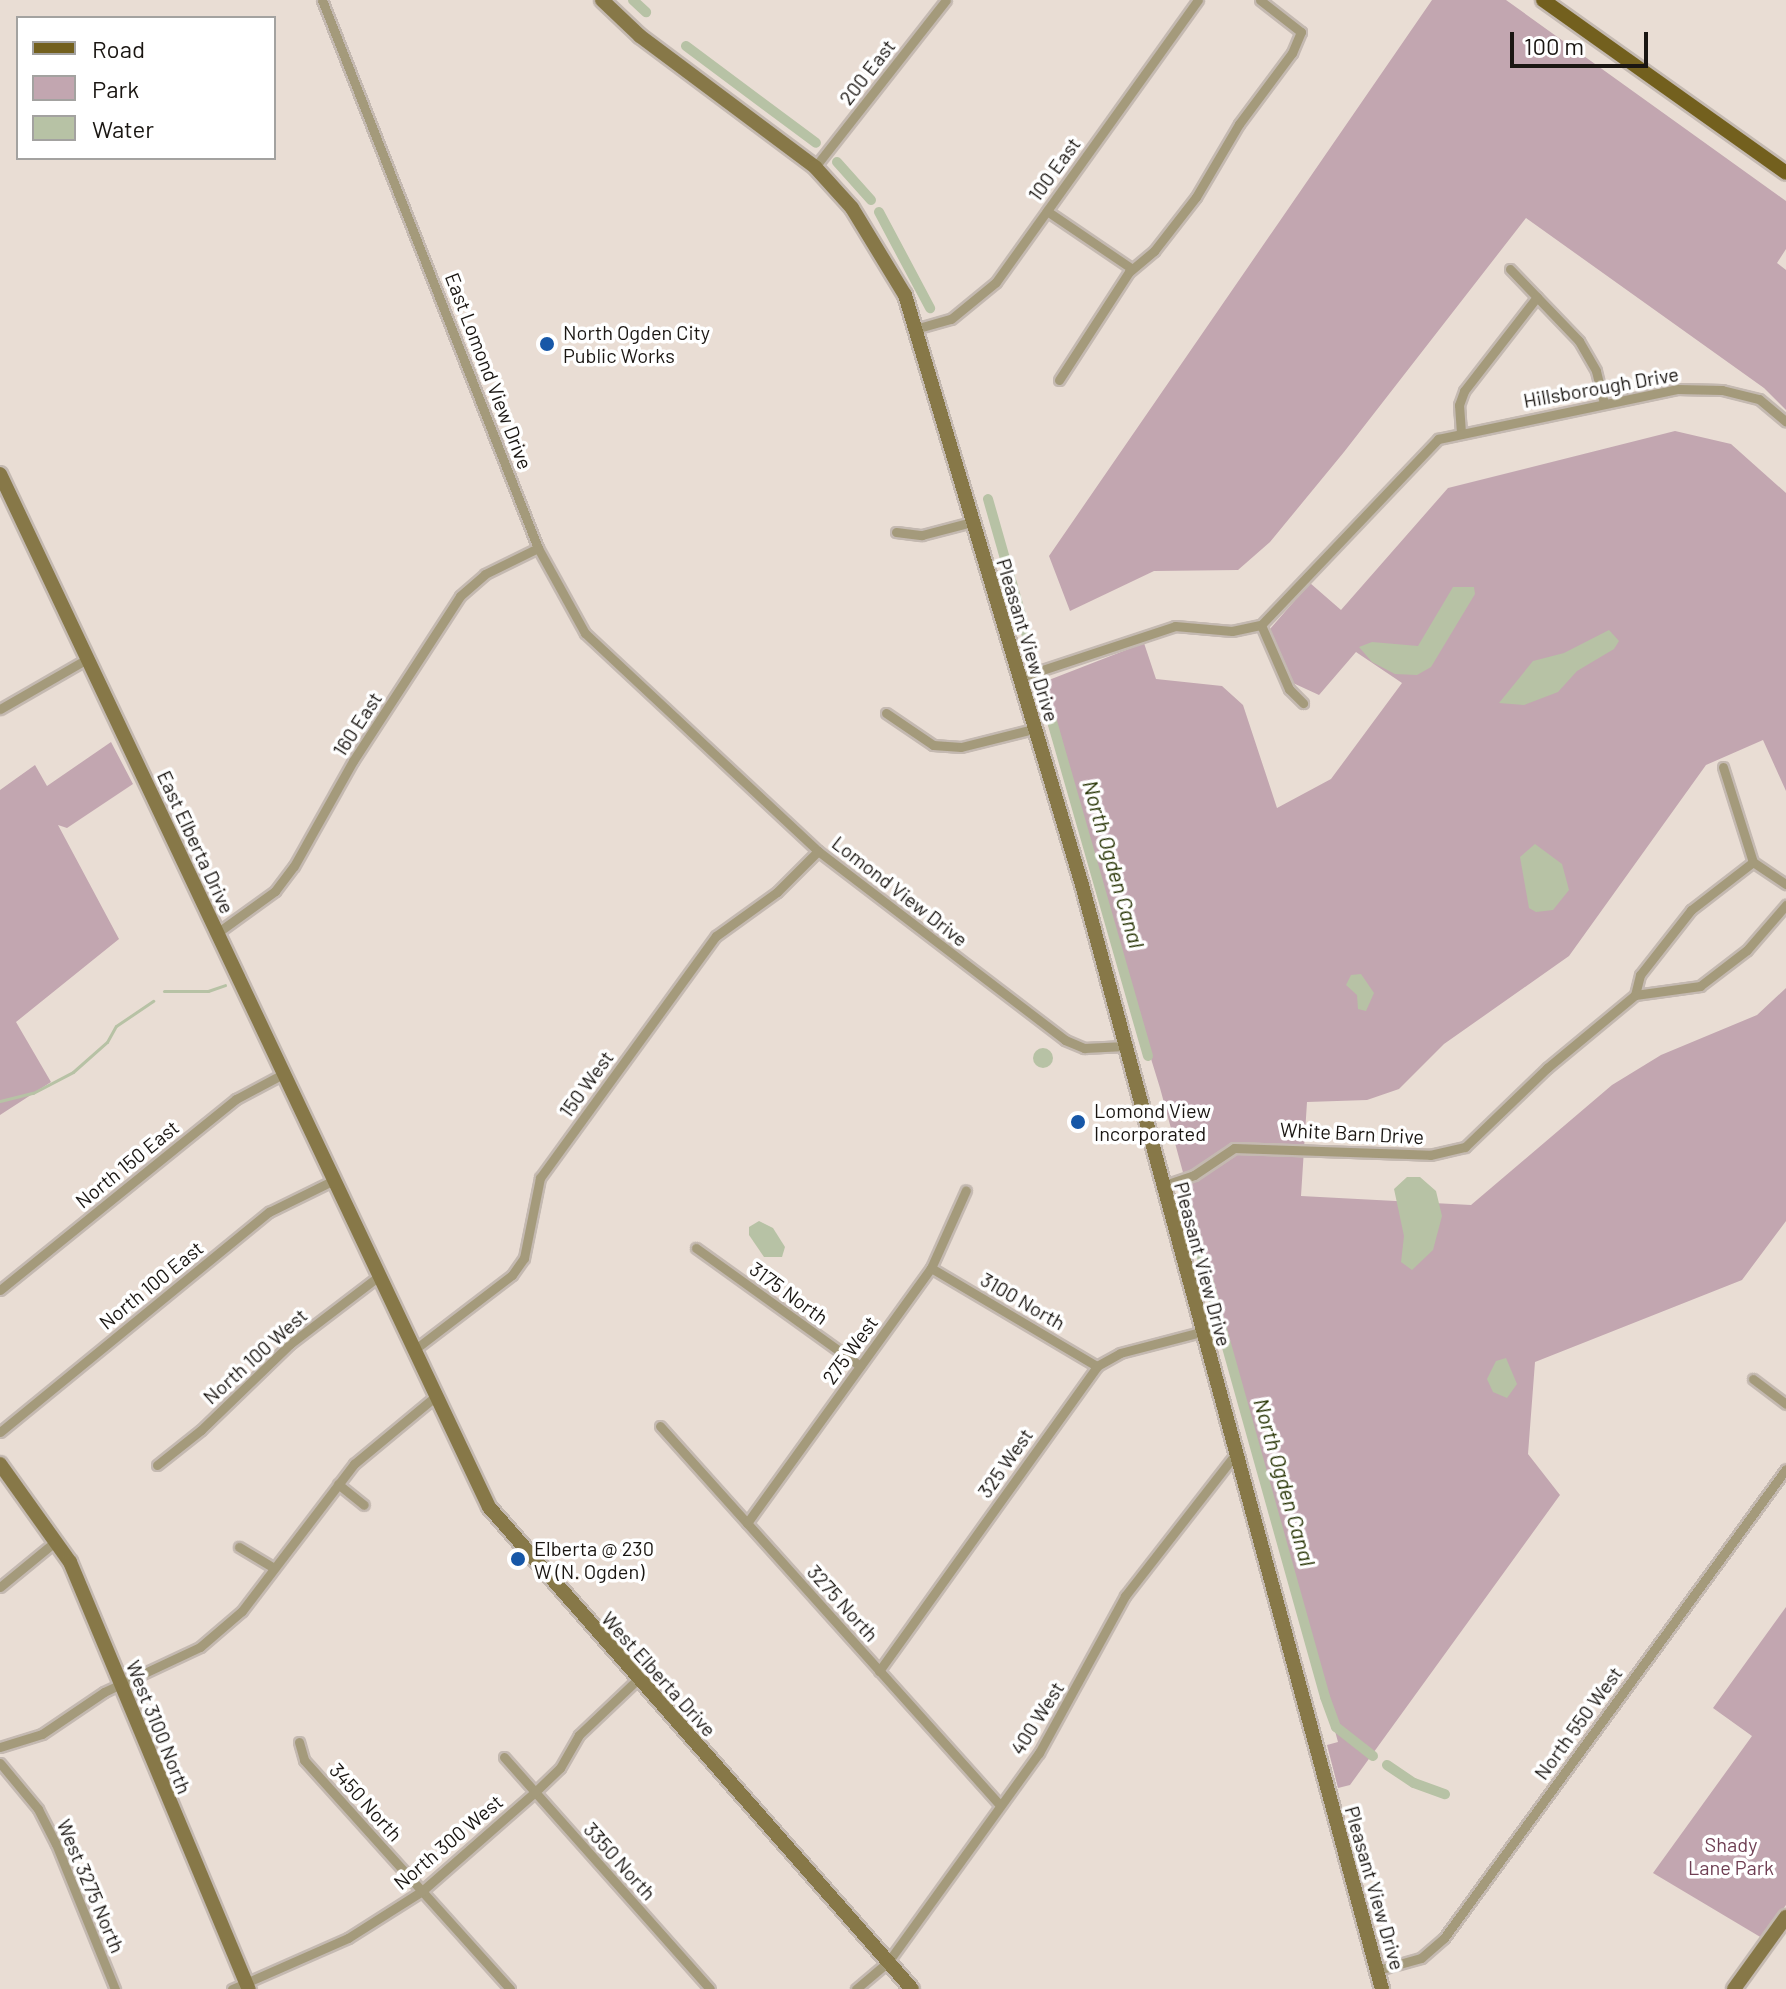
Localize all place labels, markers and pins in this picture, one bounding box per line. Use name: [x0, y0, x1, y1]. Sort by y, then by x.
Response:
place label: North Ogden City Public Works: [563, 320, 710, 367]
marker: North Ogden City Public Works: [538, 335, 556, 353]
place label: Lomond View Incorporated: [1094, 1098, 1211, 1145]
marker: Lomond View Incorporated: [1069, 1113, 1087, 1131]
place label: Elberta @ 230 W (N. Ogden): [534, 1536, 654, 1583]
marker: Elberta @ 230 W (N. Ogden): [509, 1550, 527, 1568]

